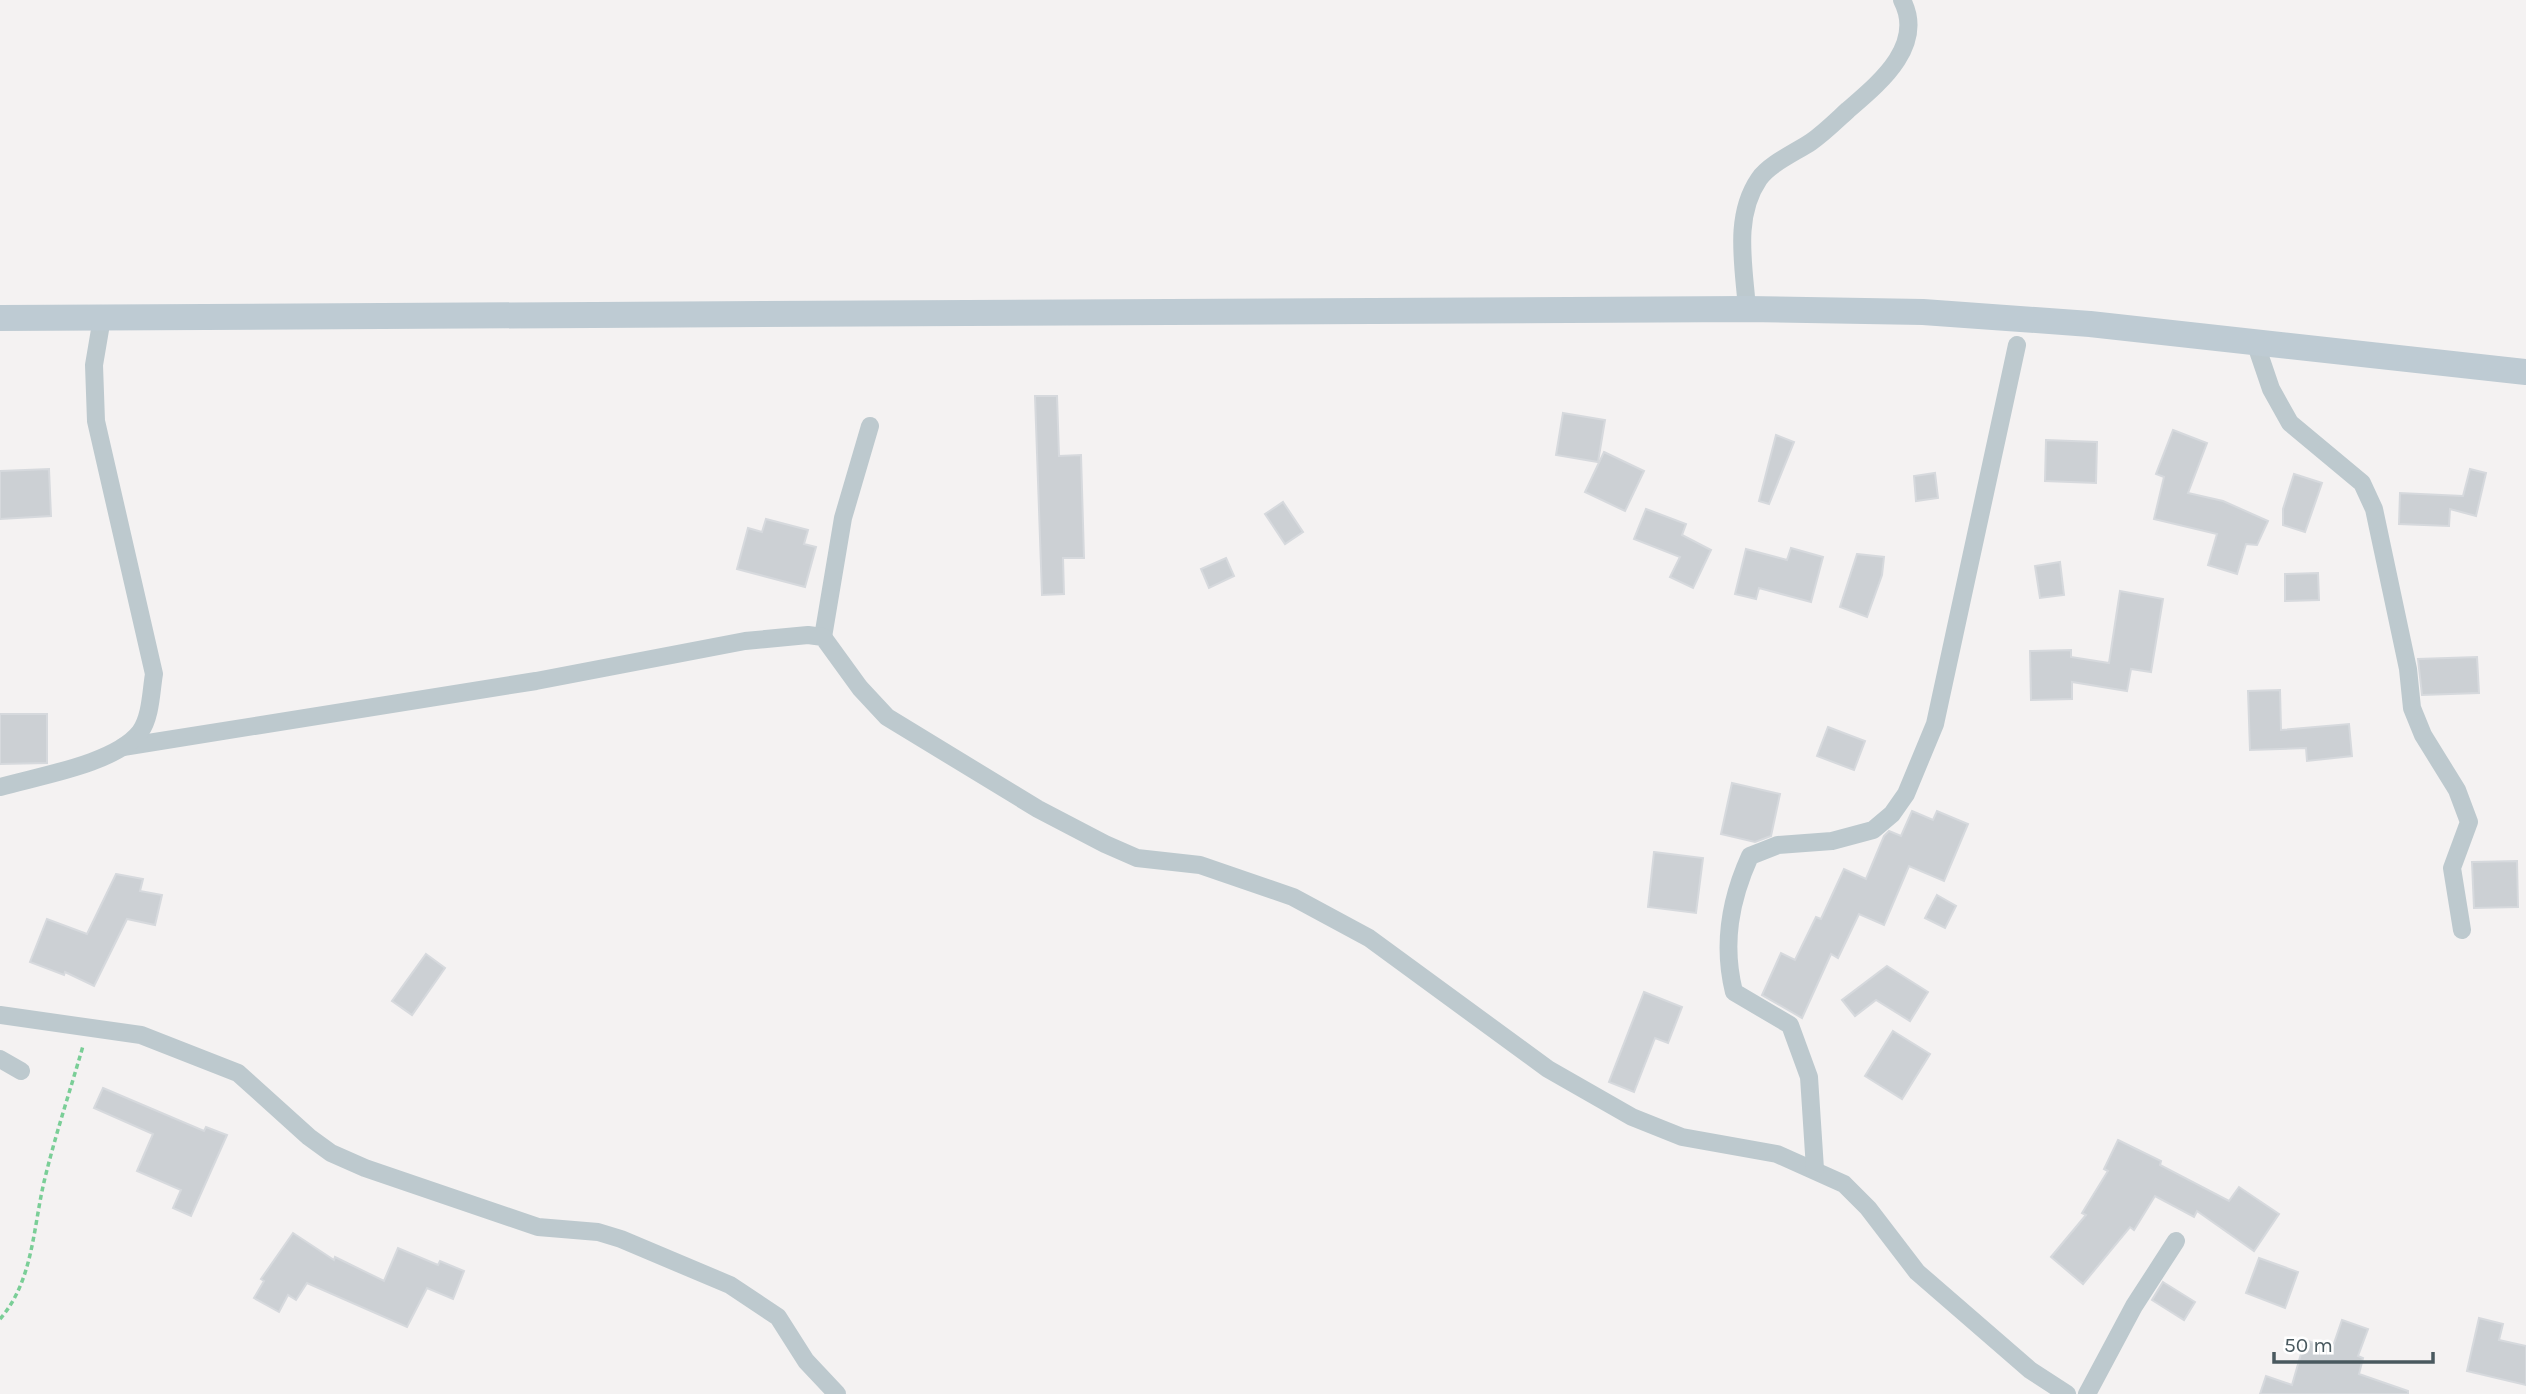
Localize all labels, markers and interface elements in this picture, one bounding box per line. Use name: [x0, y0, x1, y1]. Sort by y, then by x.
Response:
scale bar: [2274, 1320, 2433, 1364]
text: 50 m: [2284, 1333, 2333, 1357]

